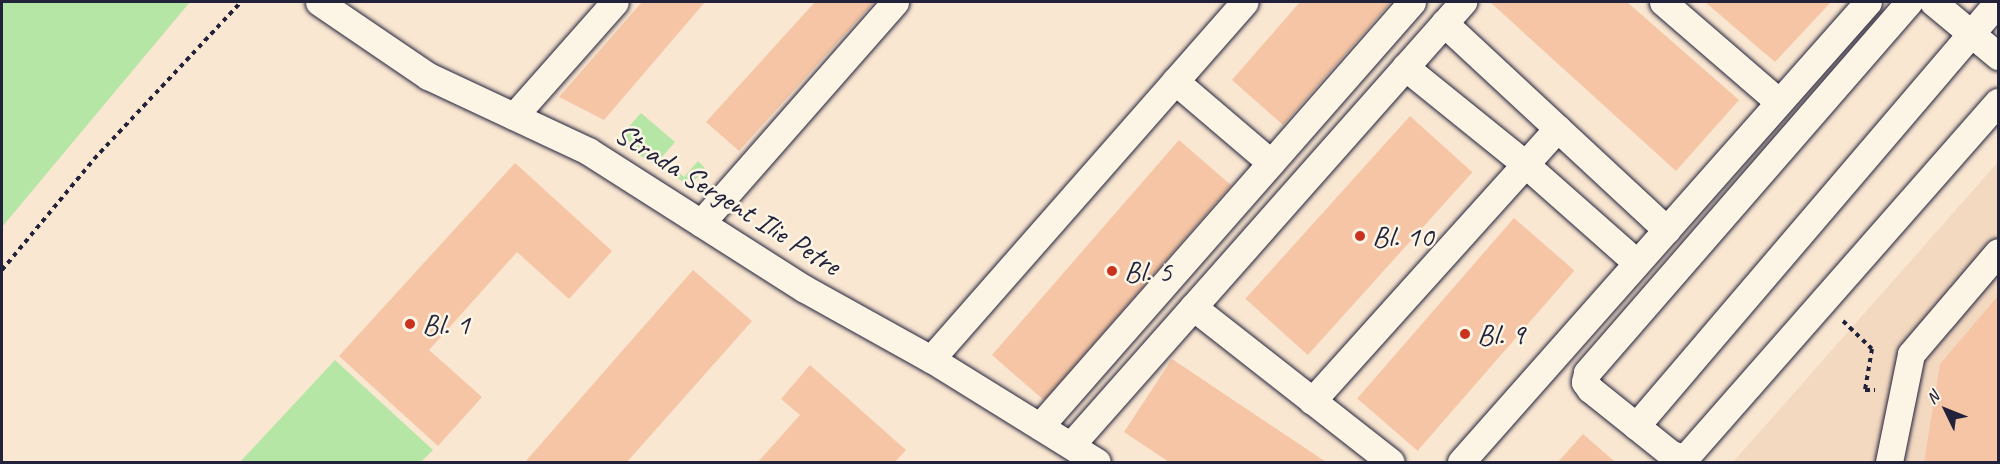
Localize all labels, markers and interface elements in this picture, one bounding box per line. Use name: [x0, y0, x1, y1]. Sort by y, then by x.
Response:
street label: Strada Sergent Ilie Petre: [608, 115, 848, 283]
place label: Bl. 10: [1372, 218, 1433, 254]
marker: Bl. 10: [1353, 229, 1367, 243]
place label: Bl. 5: [1124, 253, 1172, 289]
marker: Bl. 5: [1105, 264, 1119, 278]
place label: Bl. 1: [422, 306, 470, 342]
place label: Bl. 9: [1477, 316, 1525, 352]
marker: Bl. 1: [403, 317, 417, 331]
marker: Bl. 9: [1458, 327, 1472, 341]
north arrow: [1916, 380, 1976, 440]
text: N: [1922, 387, 1944, 408]

